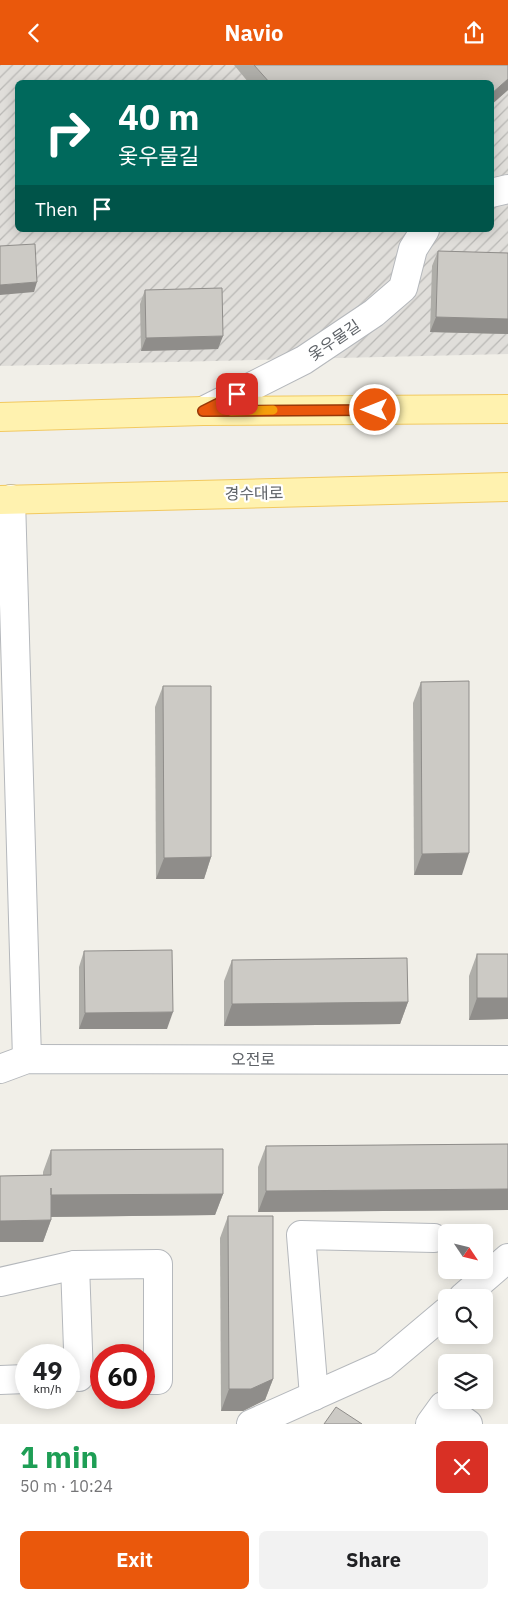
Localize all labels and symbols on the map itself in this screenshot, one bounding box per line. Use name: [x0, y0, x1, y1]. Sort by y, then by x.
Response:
street label: 옻우물길: [304, 315, 364, 365]
pin: [216, 373, 258, 415]
position arrow: [348, 383, 400, 435]
street label: 경수대로: [224, 482, 284, 504]
street label: 오전로: [231, 1049, 275, 1069]
north arrow: [438, 1224, 492, 1279]
speed limit sign: 60: [90, 1344, 155, 1409]

